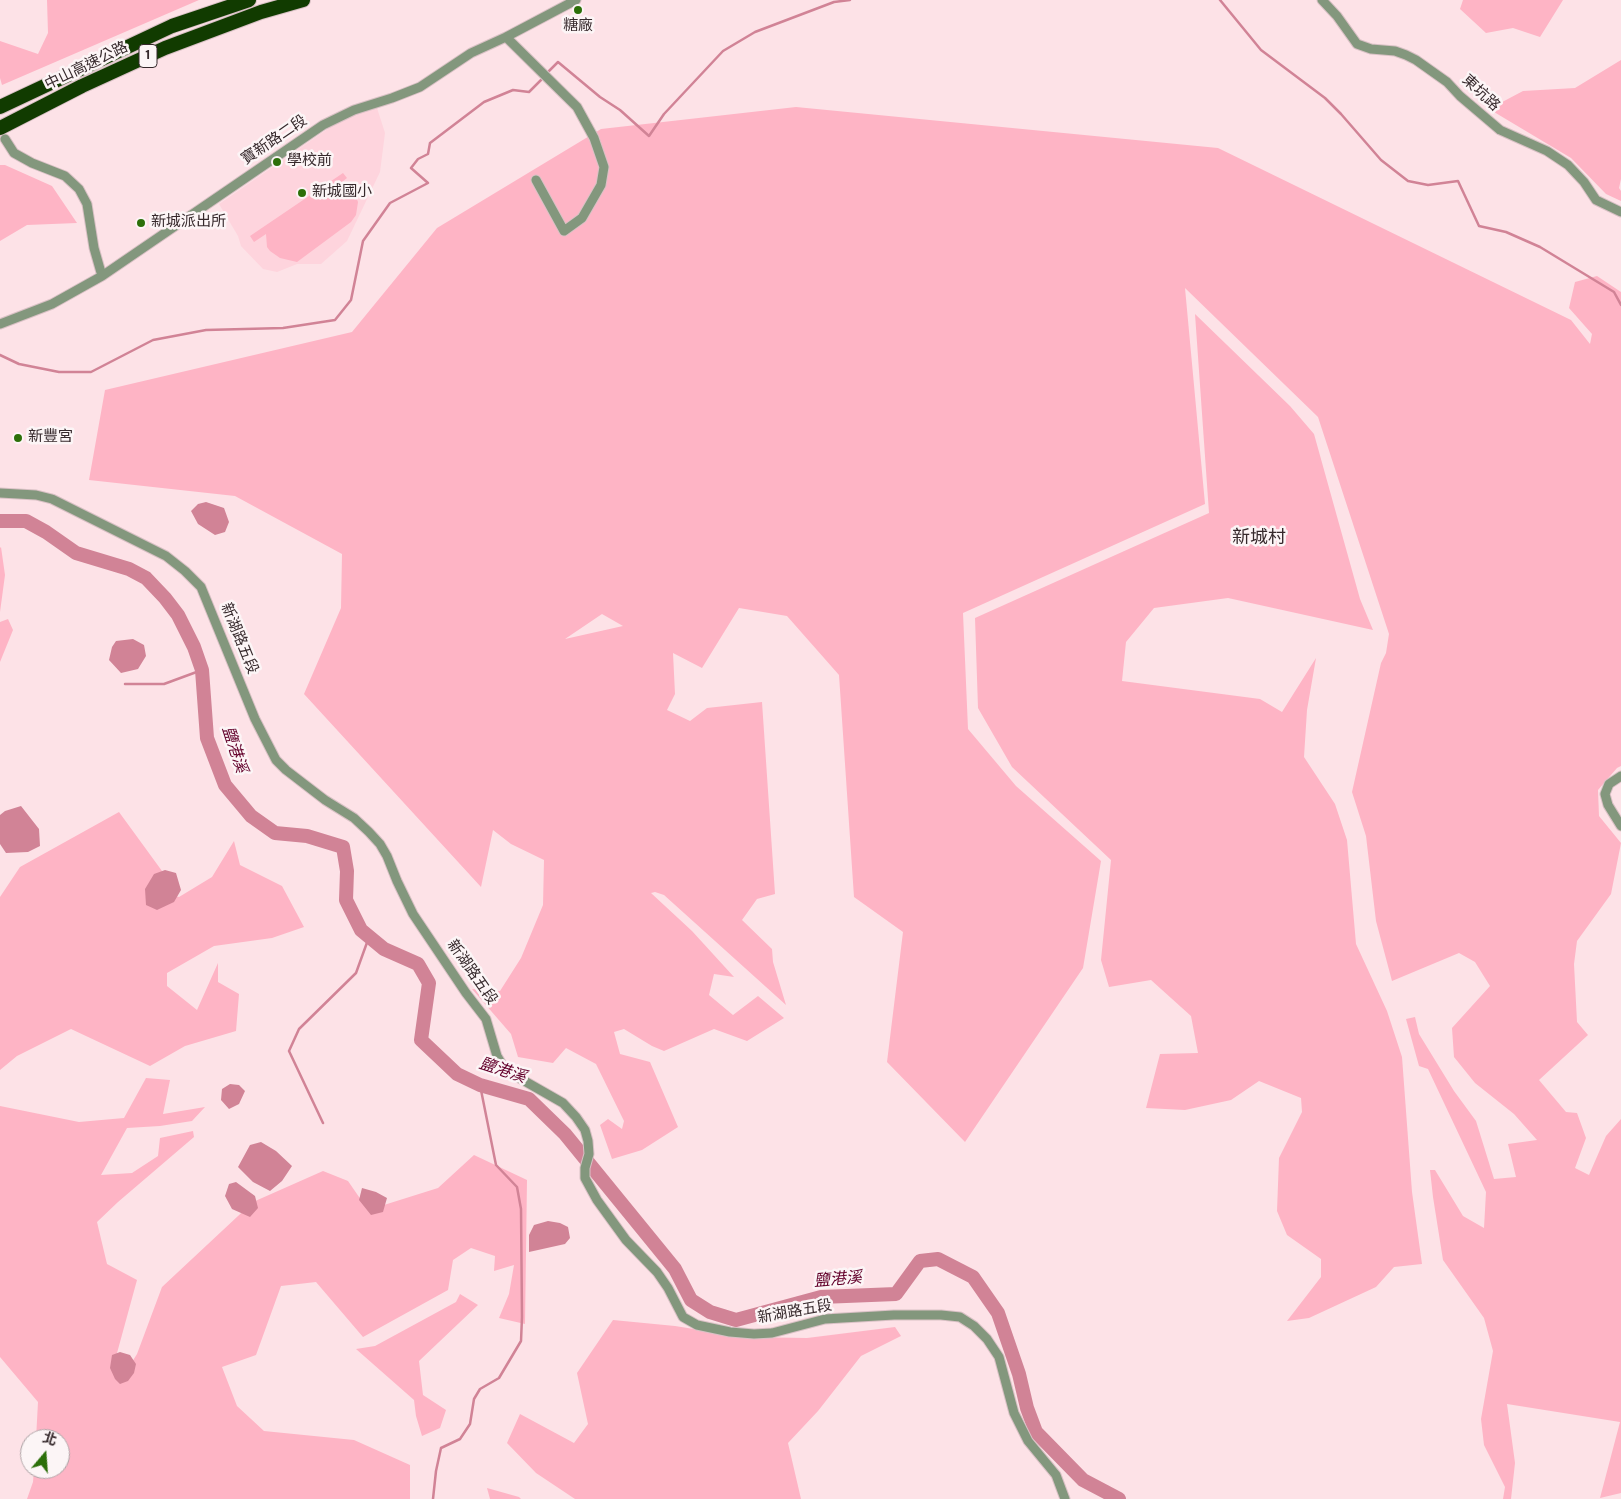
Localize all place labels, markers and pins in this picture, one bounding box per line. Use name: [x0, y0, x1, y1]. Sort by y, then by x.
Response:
marker: 糖廠: [572, 4, 584, 16]
place label: 糖廠: [563, 18, 593, 36]
place label: 學校前: [287, 153, 332, 171]
marker: 學校前: [271, 156, 283, 168]
place label: 新城國小: [312, 184, 372, 202]
marker: 新城國小: [296, 187, 308, 199]
place label: 新城派出所: [151, 214, 226, 232]
marker: 新城派出所: [135, 217, 147, 229]
place label: 新豐宮: [28, 429, 73, 447]
marker: 新豐宮: [12, 432, 24, 444]

